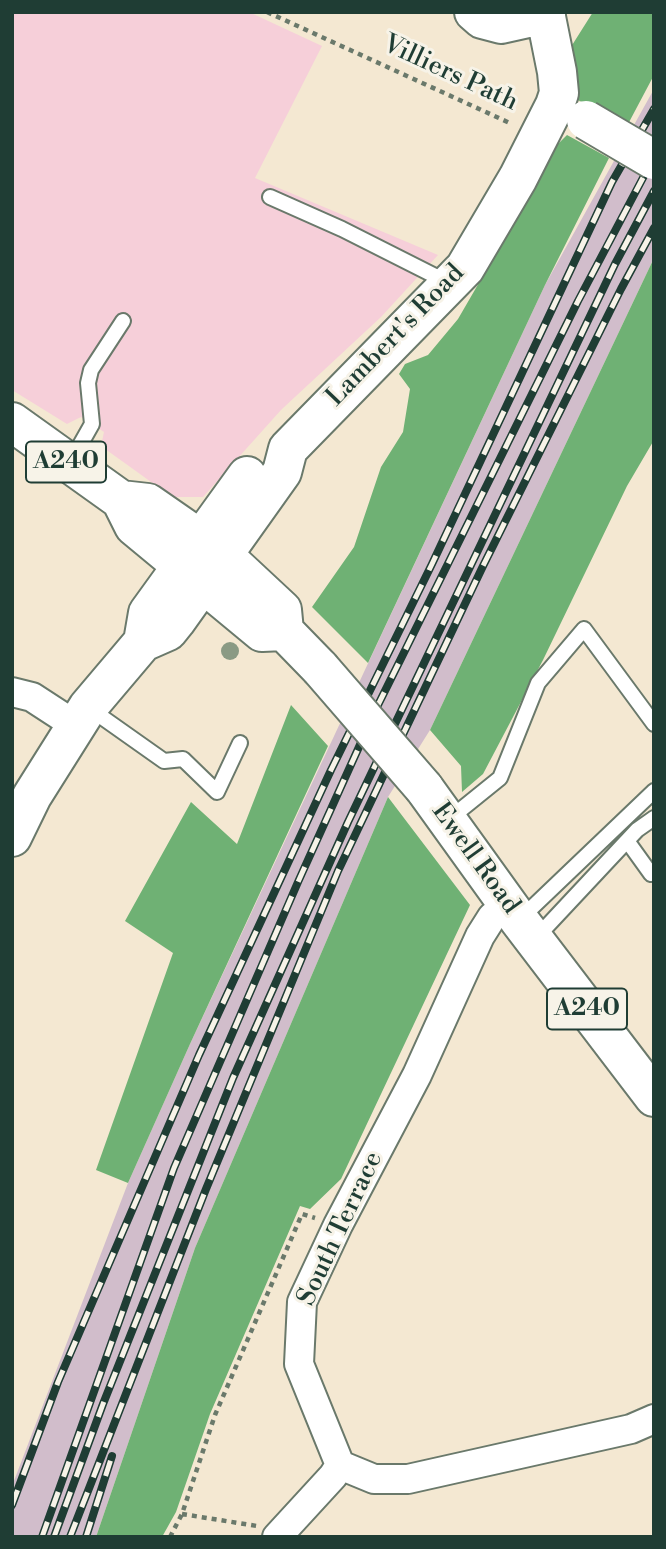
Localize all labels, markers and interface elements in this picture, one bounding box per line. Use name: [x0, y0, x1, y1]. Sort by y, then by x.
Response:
street label: Villiers Path: [378, 29, 522, 119]
street label: Lambert's Road: [320, 259, 472, 413]
road number: A240: [26, 442, 106, 482]
street label: Ewell Road: [424, 797, 526, 921]
road number: A240: [547, 988, 627, 1030]
street label: South Terrace: [292, 1147, 390, 1311]

